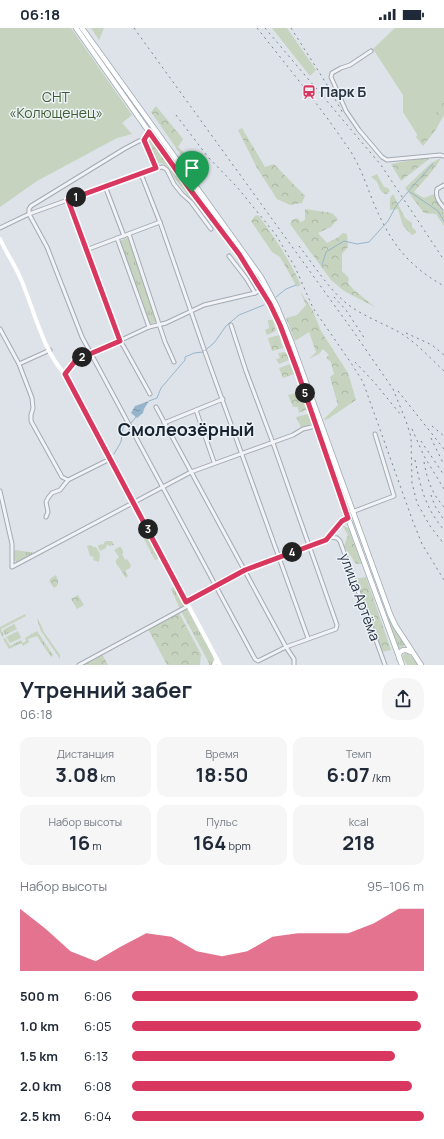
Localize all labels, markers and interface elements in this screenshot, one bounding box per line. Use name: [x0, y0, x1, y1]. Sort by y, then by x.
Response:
text: 06:18: [20, 4, 60, 25]
place label: Парк Б: [320, 82, 366, 101]
station icon: Парк Б: [301, 84, 317, 100]
park label: СНТ «Колющенец»: [9, 87, 103, 122]
pin: [175, 151, 209, 192]
icon: arrive: [181, 157, 203, 179]
pin: 1: [66, 187, 86, 207]
text: 1: [74, 189, 78, 204]
pin: 2: [72, 347, 92, 367]
text: 2: [79, 349, 85, 364]
pin: 5: [295, 383, 315, 403]
text: 5: [302, 385, 308, 400]
district label: Смолеозёрный: [118, 417, 254, 441]
pin: 3: [138, 519, 158, 539]
text: 3: [145, 521, 151, 536]
pin: 4: [282, 542, 302, 562]
text: 4: [289, 544, 295, 559]
street label: улица Артёма: [336, 550, 385, 643]
text: Утренний забег: [20, 675, 192, 705]
button: share: [382, 678, 424, 720]
text: 06:18: [20, 705, 53, 723]
text: Дистанция: [57, 746, 114, 761]
text: Время: [205, 746, 239, 761]
text: Темп: [346, 746, 372, 761]
text: 3.08: [55, 761, 98, 788]
text: 18:50: [196, 761, 248, 788]
text: 6:07: [326, 761, 370, 788]
text: km: [98, 770, 115, 785]
text: /km: [370, 770, 391, 785]
text: Набор высоты: [48, 814, 122, 829]
text: Пульс: [206, 814, 238, 829]
text: kcal: [349, 814, 369, 829]
text: 16: [69, 829, 90, 856]
text: 164: [193, 829, 226, 856]
text: 218: [342, 829, 375, 856]
text: m: [90, 838, 102, 853]
text: bpm: [226, 838, 251, 853]
text: Набор высоты: [20, 877, 107, 895]
text: 95–106 m: [367, 877, 424, 895]
text: 500 m: [20, 987, 59, 1005]
text: 6:06: [84, 987, 112, 1005]
text: 1.0 km: [20, 1017, 59, 1035]
text: 6:05: [84, 1017, 111, 1035]
text: 1.5 km: [20, 1047, 58, 1065]
text: 6:13: [84, 1047, 108, 1065]
text: 2.0 km: [20, 1077, 62, 1095]
text: 6:08: [84, 1077, 111, 1095]
text: 2.5 km: [20, 1107, 61, 1125]
text: 6:04: [84, 1107, 112, 1125]

